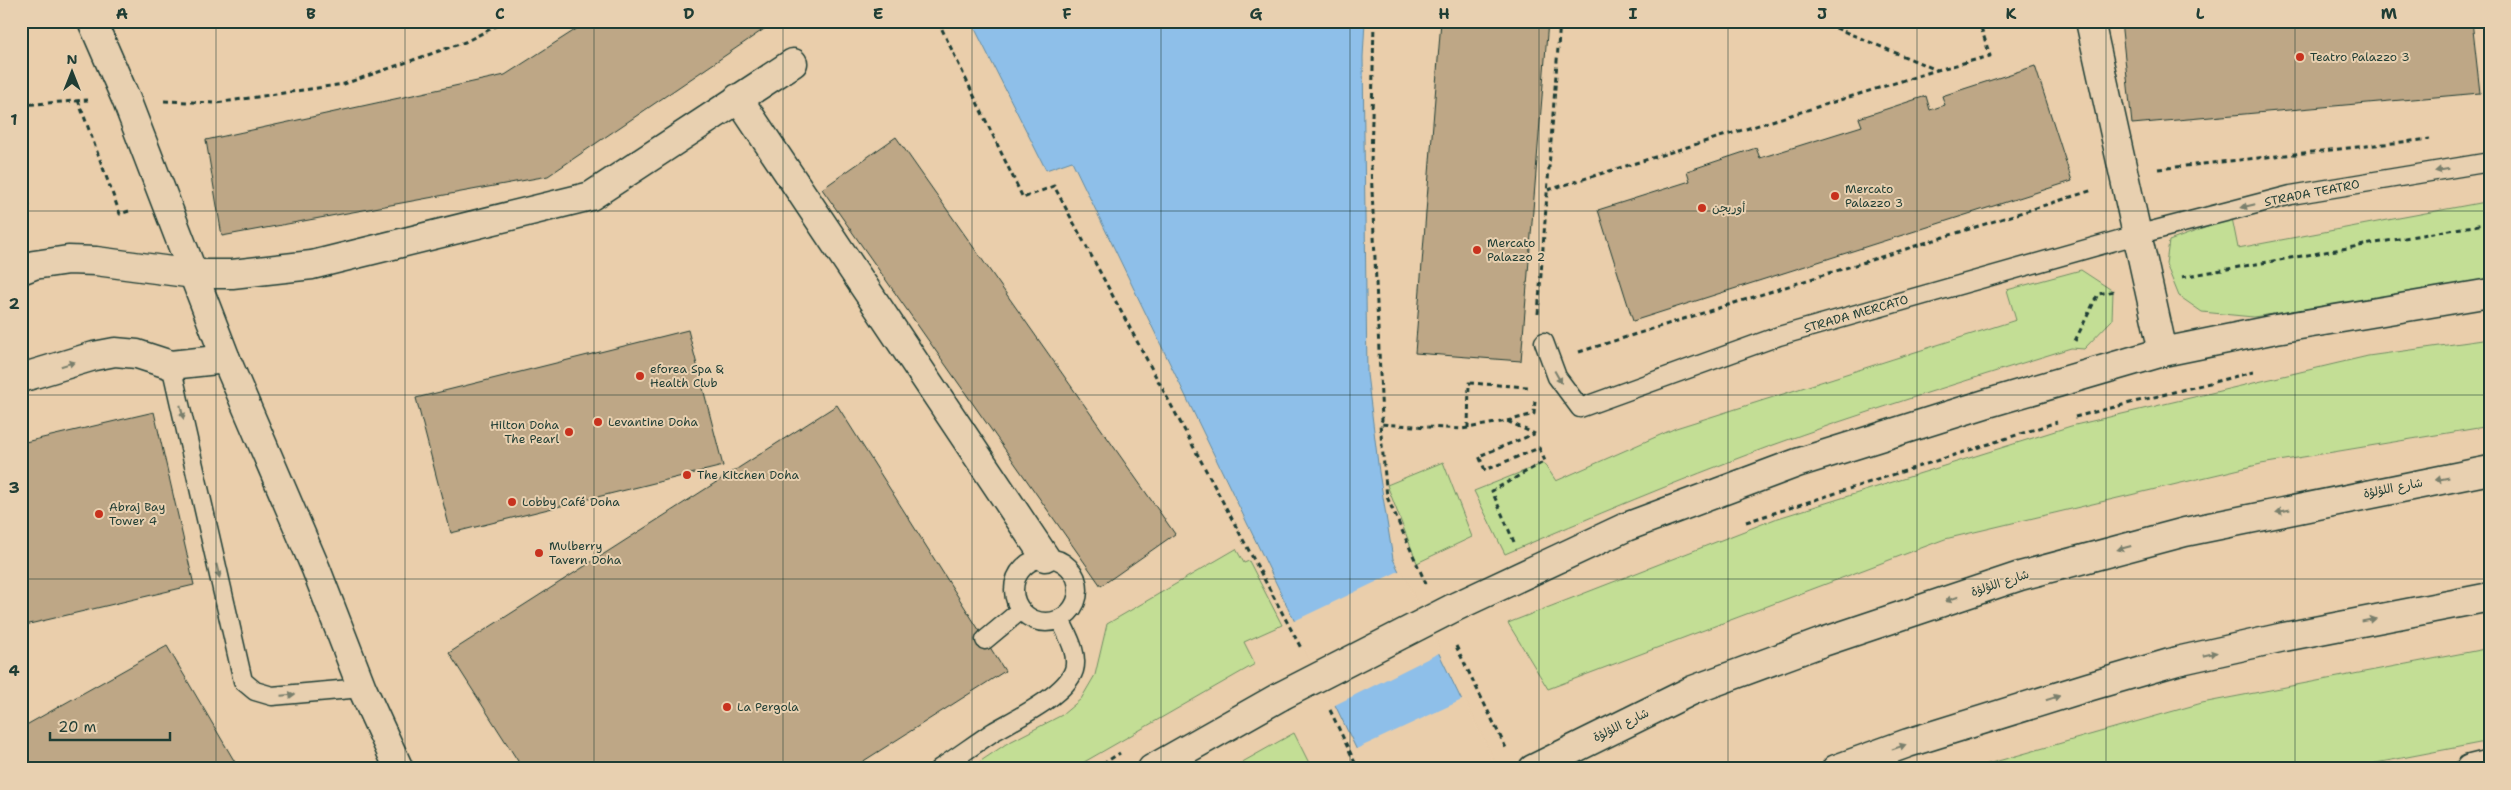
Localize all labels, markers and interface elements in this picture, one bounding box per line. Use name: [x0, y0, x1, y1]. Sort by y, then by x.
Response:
text: A: [116, 3, 128, 24]
text: B: [306, 3, 316, 24]
text: C: [495, 3, 505, 24]
text: D: [683, 3, 695, 24]
text: E: [873, 3, 883, 24]
text: F: [1062, 3, 1072, 24]
text: G: [1250, 3, 1263, 24]
text: H: [1438, 3, 1450, 24]
text: I: [1629, 3, 1638, 24]
text: J: [1817, 3, 1827, 24]
text: K: [2006, 3, 2017, 24]
text: L: [2196, 3, 2205, 24]
text: M: [2381, 3, 2398, 24]
north arrow: [48, 48, 98, 98]
place label: Teatro Palazzo 3: [2310, 49, 2410, 65]
text: N: [66, 50, 78, 68]
marker: Teatro Palazzo 3: [2294, 51, 2306, 63]
text: 1: [10, 109, 18, 130]
one-way arrow: [2433, 166, 2449, 174]
street label: STRADA TEATRO: [2263, 176, 2361, 210]
place label: Mercato Palazzo 3: [1845, 181, 1903, 211]
marker: Mercato Palazzo 3: [1829, 190, 1841, 202]
place label: أوريجن: [1712, 200, 1745, 216]
marker: أوريجن: [1696, 202, 1708, 214]
one-way arrow: [2240, 202, 2255, 210]
place label: Mercato Palazzo 2: [1487, 235, 1545, 265]
marker: Mercato Palazzo 2: [1471, 244, 1483, 256]
street label: STRADA MERCATO: [1802, 291, 1910, 337]
text: 2: [8, 293, 20, 314]
one-way arrow: [60, 359, 75, 367]
place label: eforea Spa & Health Club: [650, 361, 724, 391]
marker: eforea Spa & Health Club: [634, 370, 646, 382]
one-way arrow: [1554, 371, 1563, 384]
one-way arrow: [178, 405, 186, 420]
place label: Levantine Doha: [608, 414, 699, 430]
marker: Levantine Doha: [592, 416, 604, 428]
place label: Hilton Doha The Pearl: [490, 417, 560, 447]
marker: Hilton Doha The Pearl: [563, 426, 575, 438]
place label: The Kitchen Doha: [697, 467, 799, 483]
marker: The Kitchen Doha: [681, 469, 693, 481]
street label: شارع اللؤلؤة: [2362, 474, 2424, 503]
one-way arrow: [2433, 475, 2449, 483]
text: 3: [8, 477, 20, 498]
place label: Lobby Café Doha: [522, 494, 620, 510]
marker: Lobby Café Doha: [506, 496, 518, 508]
place label: Abraj Bay Tower 4: [109, 499, 165, 529]
marker: Abraj Bay Tower 4: [93, 508, 105, 520]
one-way arrow: [2274, 508, 2290, 516]
place label: Mulberry Tavern Doha: [549, 538, 622, 568]
one-way arrow: [2117, 544, 2132, 552]
marker: Mulberry Tavern Doha: [533, 547, 545, 559]
one-way arrow: [214, 563, 222, 578]
street label: شارع اللؤلؤة: [1969, 566, 2031, 601]
one-way arrow: [1944, 595, 1959, 603]
one-way arrow: [2361, 616, 2376, 624]
one-way arrow: [2202, 650, 2217, 658]
text: 4: [8, 660, 20, 681]
one-way arrow: [280, 690, 296, 698]
one-way arrow: [2046, 693, 2061, 701]
place label: La Pergola: [737, 699, 799, 715]
marker: La Pergola: [721, 701, 733, 713]
street label: شارع اللؤلؤة: [1590, 705, 1652, 746]
scale bar: [50, 710, 170, 742]
text: 20 m: [58, 717, 97, 737]
one-way arrow: [1891, 743, 1906, 750]

